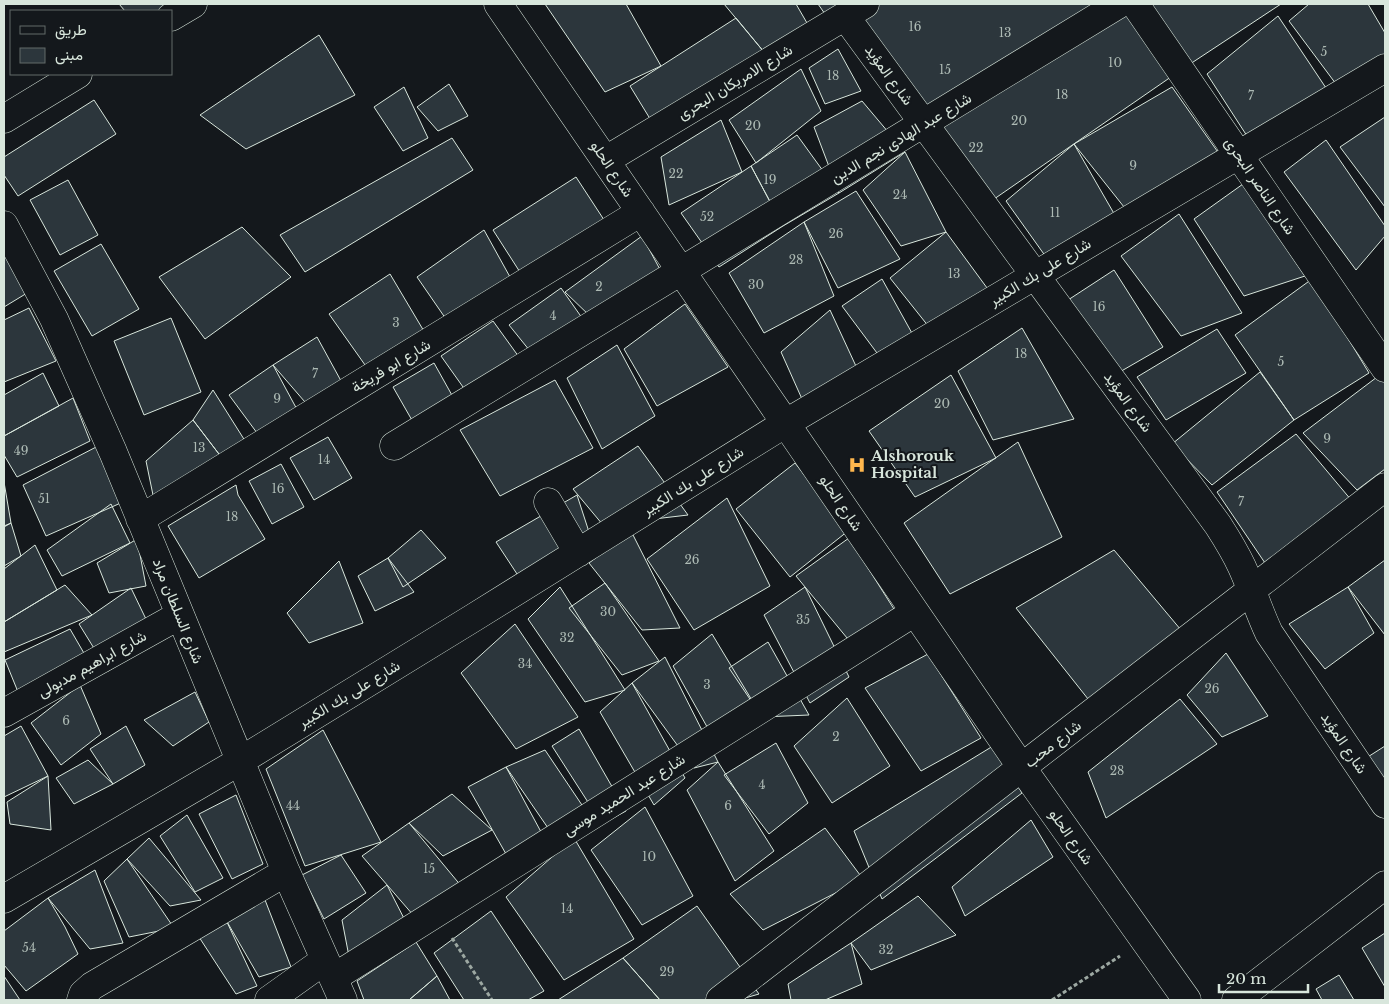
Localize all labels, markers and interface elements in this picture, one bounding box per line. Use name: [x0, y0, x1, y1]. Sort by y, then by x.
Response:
legend: [10, 10, 172, 75]
house number: 16: [908, 19, 922, 34]
text: طريق: [55, 20, 87, 40]
house number: 13: [999, 25, 1011, 40]
street label: شارع الامريكان البحرى: [674, 40, 797, 125]
street label: شارع المؤيد: [859, 41, 918, 110]
house number: 5: [1321, 44, 1328, 59]
text: مبنى: [55, 45, 83, 65]
house number: 10: [1108, 55, 1122, 70]
house number: 15: [939, 62, 951, 77]
house number: 18: [827, 68, 839, 83]
house number: 18: [1056, 87, 1068, 102]
street label: شارع عبد الهادى نجم الدين: [827, 88, 976, 189]
house number: 7: [1248, 88, 1255, 103]
house number: 20: [1011, 113, 1027, 128]
house number: 20: [745, 118, 761, 133]
street label: شارع الناصر البحرى: [1219, 133, 1300, 239]
street label: شارع الحلو: [585, 137, 638, 202]
house number: 22: [969, 140, 983, 155]
house number: 9: [1129, 158, 1137, 173]
house number: 22: [669, 166, 683, 181]
house number: 19: [763, 172, 777, 187]
house number: 24: [893, 187, 907, 202]
house number: 11: [1050, 205, 1060, 220]
house number: 52: [700, 209, 714, 224]
house number: 26: [828, 226, 844, 241]
street label: شارع على بك الكبير: [984, 233, 1095, 312]
house number: 28: [789, 252, 803, 267]
house number: 13: [948, 266, 960, 281]
house number: 30: [748, 277, 764, 292]
house number: 2: [595, 279, 603, 294]
house number: 16: [1092, 299, 1106, 314]
house number: 4: [549, 308, 557, 323]
house number: 3: [392, 315, 400, 330]
street label: شارع ابو فريخة: [348, 335, 435, 398]
house number: 18: [1015, 346, 1027, 361]
house number: 5: [1278, 354, 1285, 369]
house number: 7: [312, 366, 319, 381]
street label: شارع المؤيد: [1098, 368, 1157, 437]
house number: 9: [273, 391, 281, 406]
house number: 20: [934, 396, 950, 411]
house number: 9: [1323, 431, 1331, 446]
house number: 13: [193, 440, 205, 455]
street label: شارع على بك الكبير: [638, 442, 748, 522]
house number: 49: [14, 443, 28, 458]
place label: Alshorouk Hospital: [870, 446, 955, 482]
house number: 14: [318, 452, 330, 467]
hospital icon: Alshorouk Hospital: [847, 455, 867, 475]
street label: شارع الحلو: [814, 471, 867, 536]
house number: 16: [271, 481, 285, 496]
house number: 51: [38, 491, 50, 506]
house number: 7: [1238, 494, 1245, 509]
house number: 18: [226, 509, 238, 524]
house number: 26: [684, 552, 700, 567]
street label: شارع السلطان مراد: [147, 555, 208, 667]
house number: 30: [600, 604, 616, 619]
house number: 35: [796, 612, 810, 627]
street label: شارع ابراهيم مدبولى: [34, 626, 151, 703]
house number: 32: [560, 630, 574, 645]
street label: شارع على بك الكبير: [293, 655, 404, 734]
house number: 34: [518, 656, 532, 671]
house number: 3: [703, 677, 711, 692]
house number: 26: [1204, 681, 1220, 696]
street label: شارع المؤيد: [1315, 708, 1372, 778]
house number: 6: [62, 713, 70, 728]
street label: شارع محب: [1021, 716, 1086, 773]
house number: 2: [832, 729, 840, 744]
street label: شارع عبد الحميد موسى: [559, 749, 689, 842]
house number: 28: [1110, 763, 1124, 778]
house number: 4: [758, 777, 766, 792]
house number: 44: [286, 798, 300, 813]
house number: 6: [724, 798, 732, 813]
street label: شارع الحلو: [1044, 805, 1098, 870]
house number: 10: [642, 849, 656, 864]
house number: 15: [423, 861, 435, 876]
house number: 14: [561, 901, 573, 916]
house number: 54: [22, 940, 36, 955]
house number: 32: [879, 942, 893, 957]
scale bar: [1219, 962, 1308, 994]
house number: 29: [659, 964, 675, 979]
text: 20 m: [1226, 969, 1266, 988]

